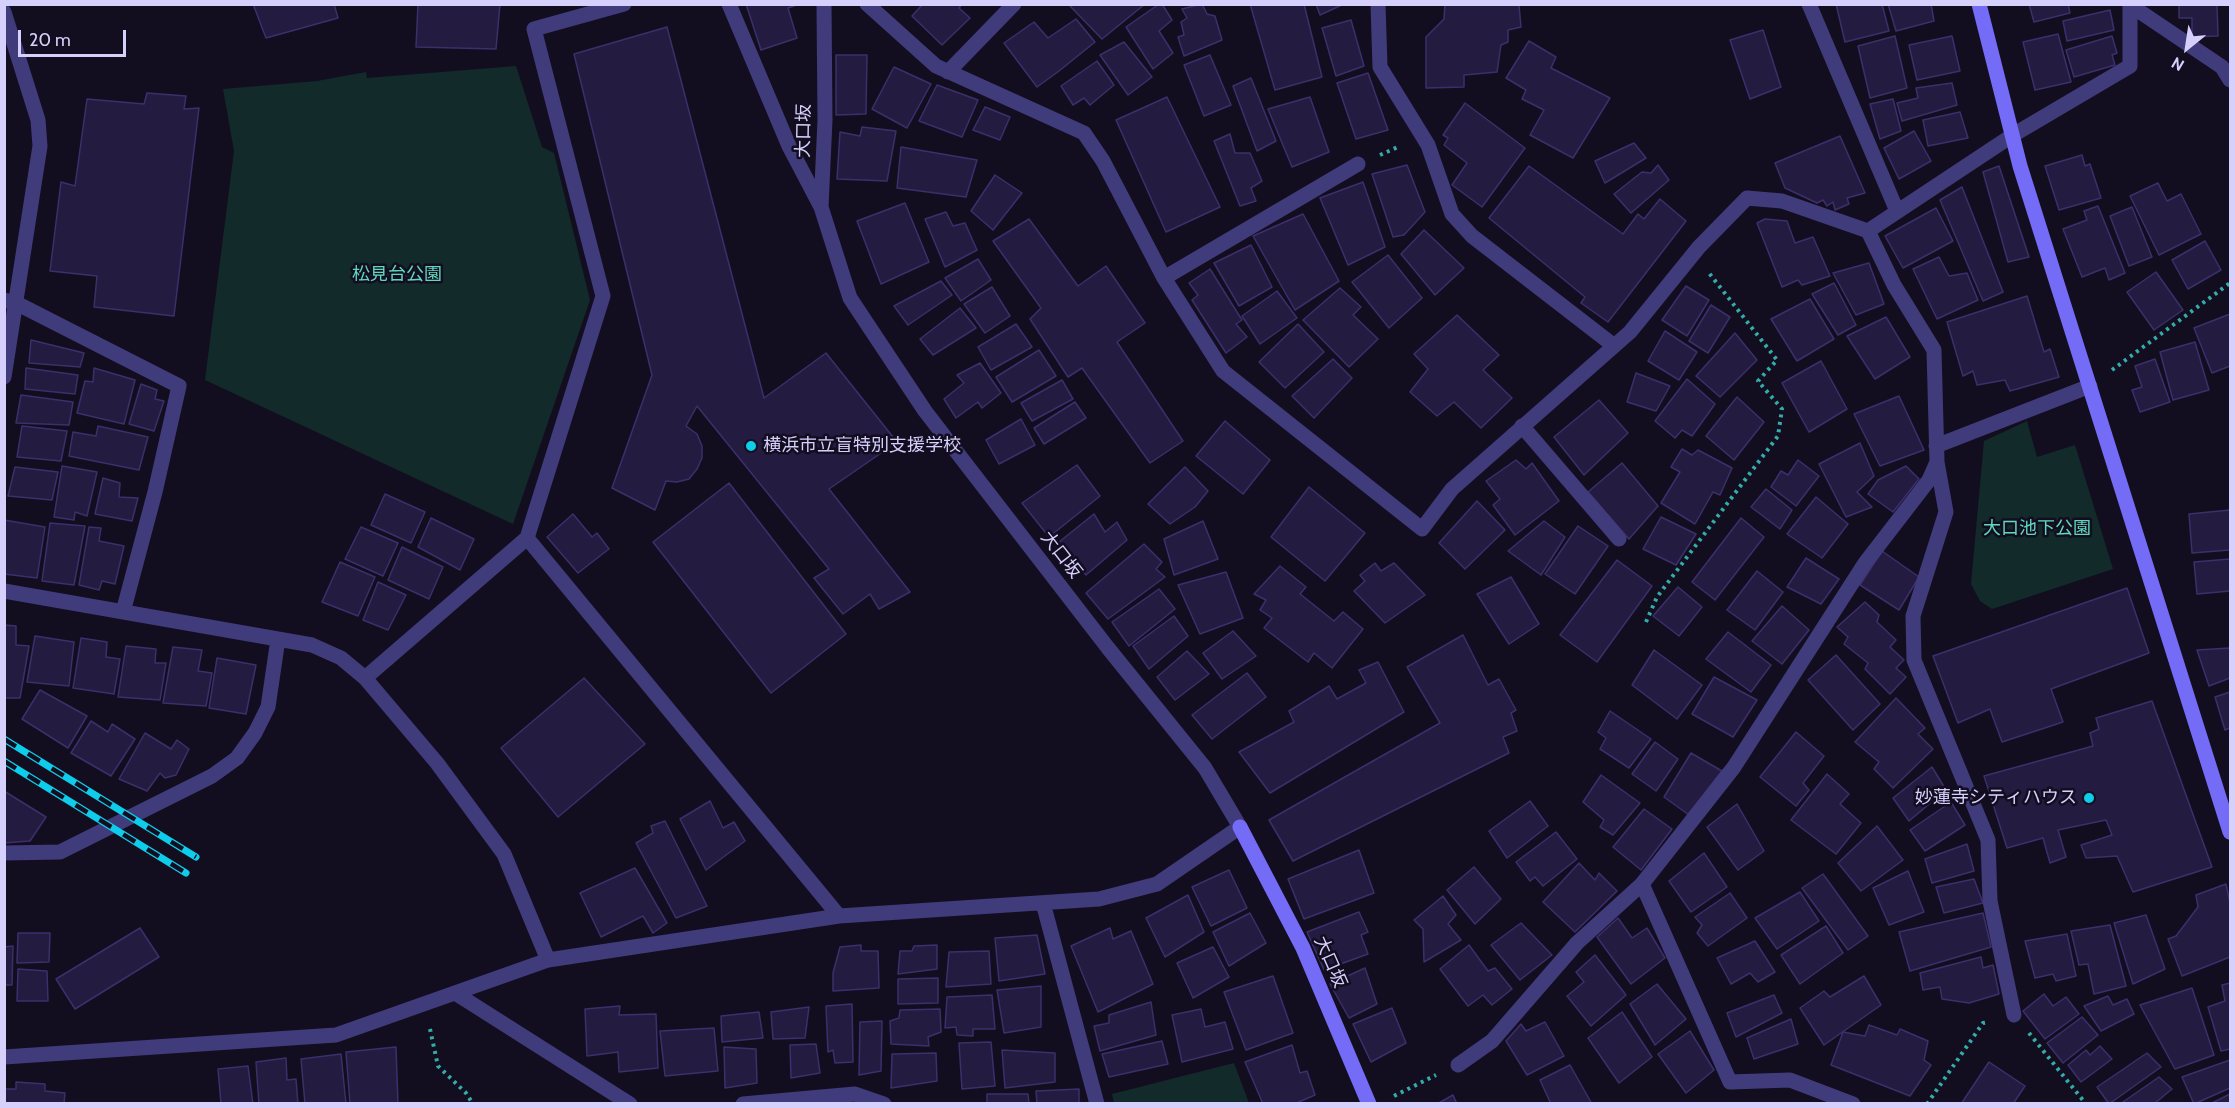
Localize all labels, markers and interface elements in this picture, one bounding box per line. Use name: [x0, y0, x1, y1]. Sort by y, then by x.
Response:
scale bar: [21, 18, 129, 56]
north arrow: [2157, 18, 2217, 78]
text: 20 m: [29, 29, 71, 51]
text: N: [2168, 53, 2187, 75]
street label: 大口坂: [793, 104, 815, 158]
park label: 松見台公園: [352, 264, 442, 286]
place label: 横浜市立盲特別支援学校: [763, 435, 961, 457]
marker: 横浜市立盲特別支援学校: [744, 439, 758, 453]
park label: 大口池下公園: [1983, 518, 2091, 540]
street label: 大口坂: [1036, 527, 1086, 583]
place label: 妙蓮寺シティハウス: [1915, 787, 2077, 809]
marker: 妙蓮寺シティハウス: [2082, 791, 2096, 805]
street label: 大口坂: [1309, 933, 1351, 991]

